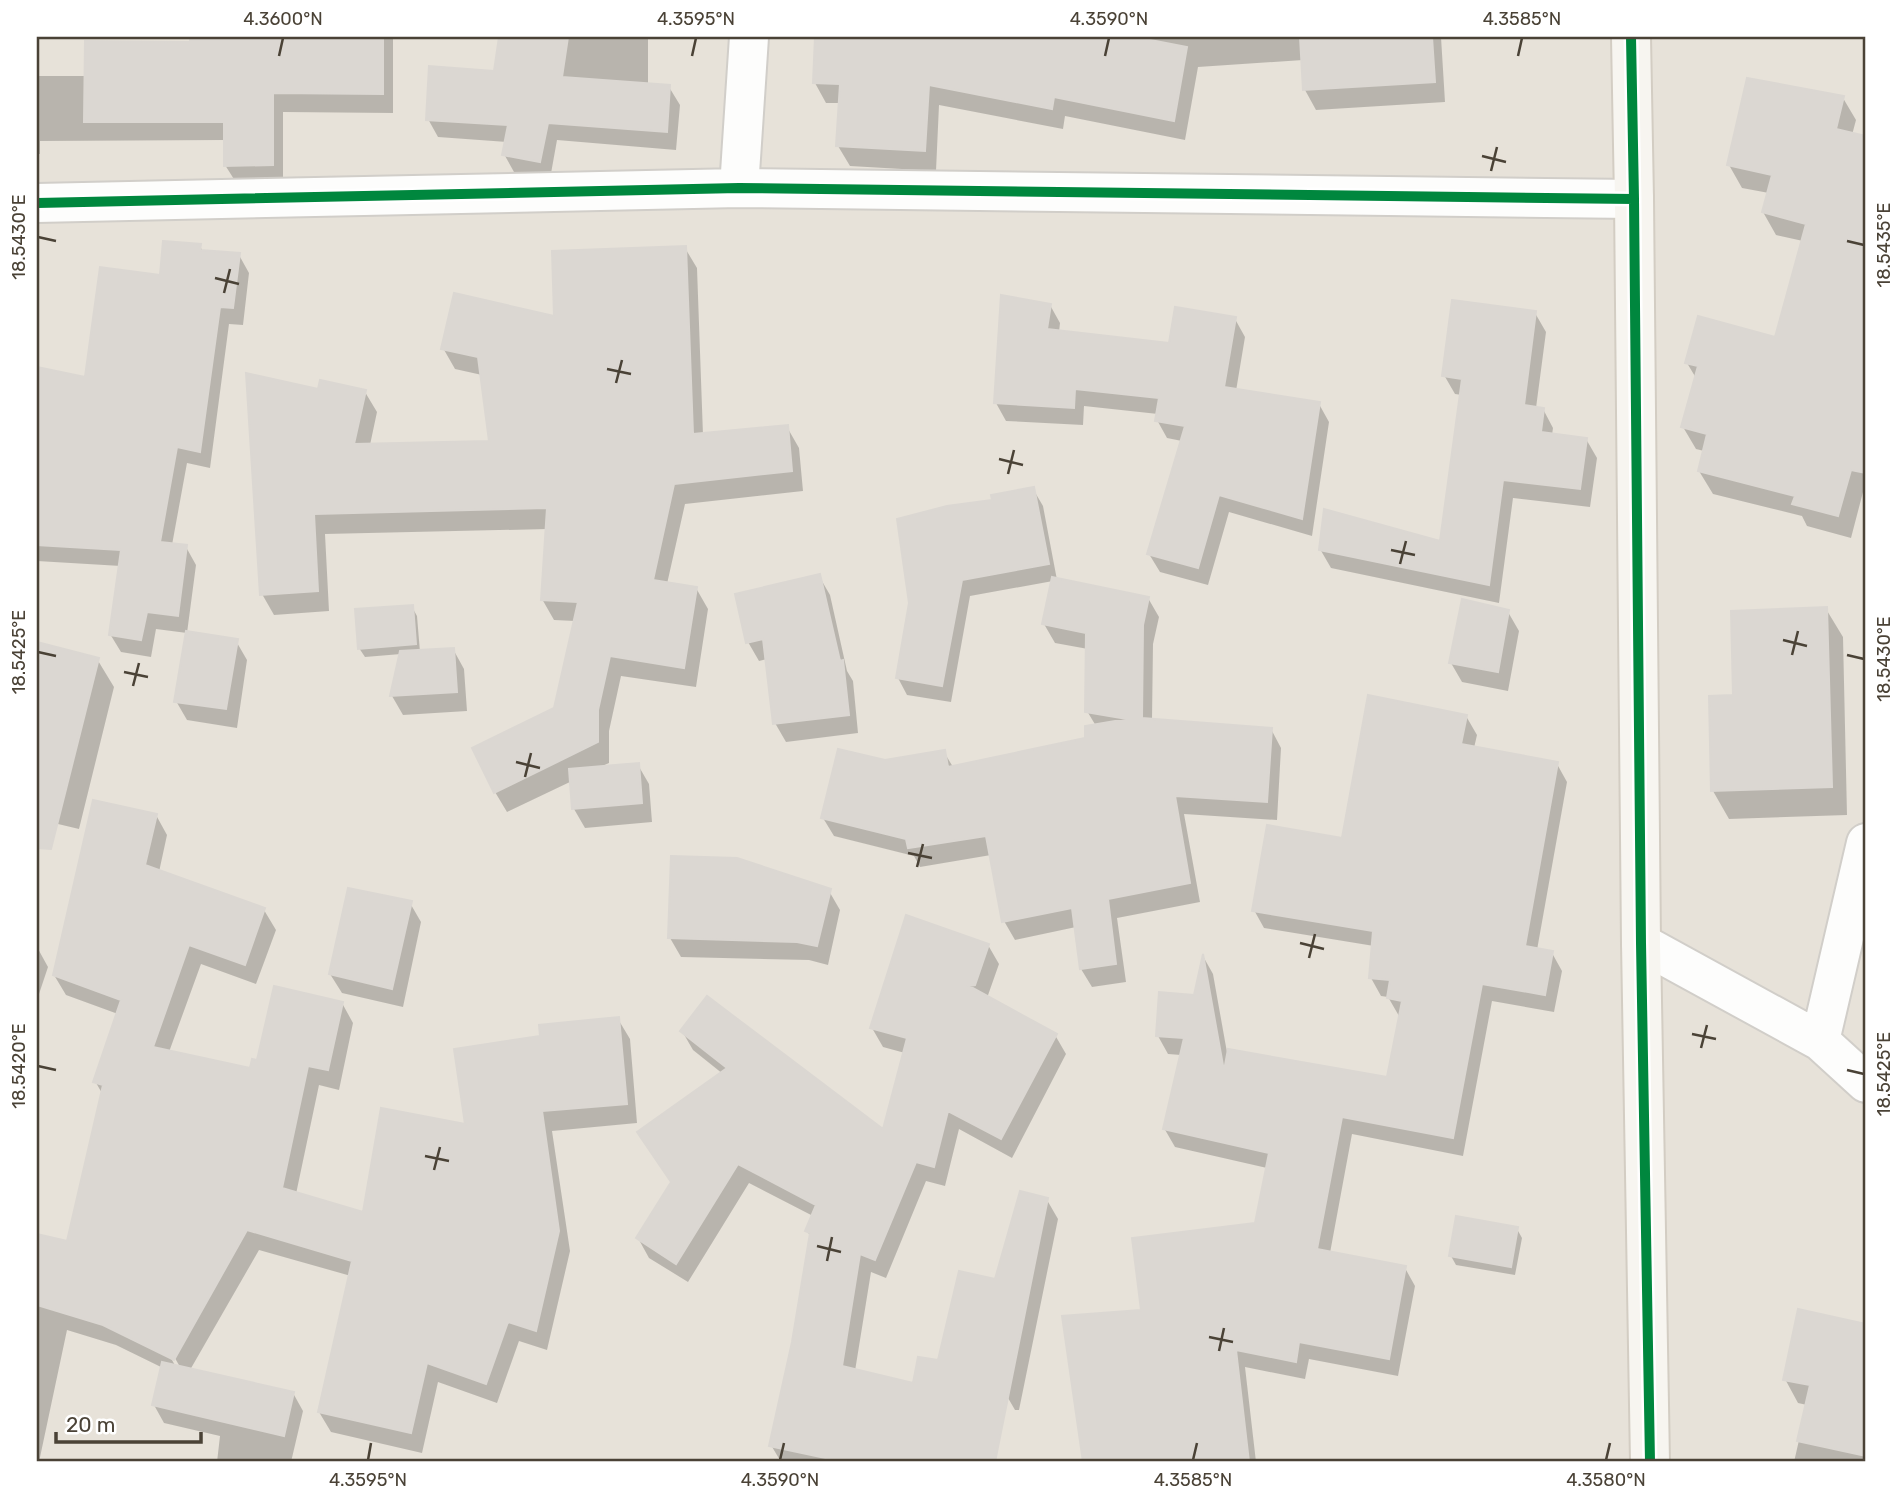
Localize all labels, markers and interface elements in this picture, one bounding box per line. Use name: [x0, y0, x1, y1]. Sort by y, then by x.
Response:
text: 4.3600°N: [243, 8, 323, 30]
text: 4.3595°N: [657, 8, 735, 30]
text: 4.3590°N: [1070, 8, 1148, 30]
text: 4.3585°N: [1483, 8, 1561, 30]
text: 18.5430°E: [8, 194, 30, 280]
text: 18.5435°E: [1873, 203, 1895, 287]
text: 18.5425°E: [8, 610, 30, 694]
text: 18.5430°E: [1873, 616, 1895, 702]
text: 18.5420°E: [8, 1023, 30, 1109]
text: 18.5425°E: [1873, 1032, 1895, 1116]
scale bar: [56, 1401, 201, 1445]
text: 20 m: [66, 1412, 115, 1437]
text: 4.3595°N: [329, 1469, 407, 1491]
text: 4.3590°N: [741, 1469, 819, 1491]
text: 4.3585°N: [1154, 1469, 1232, 1491]
text: 4.3580°N: [1566, 1469, 1646, 1491]

